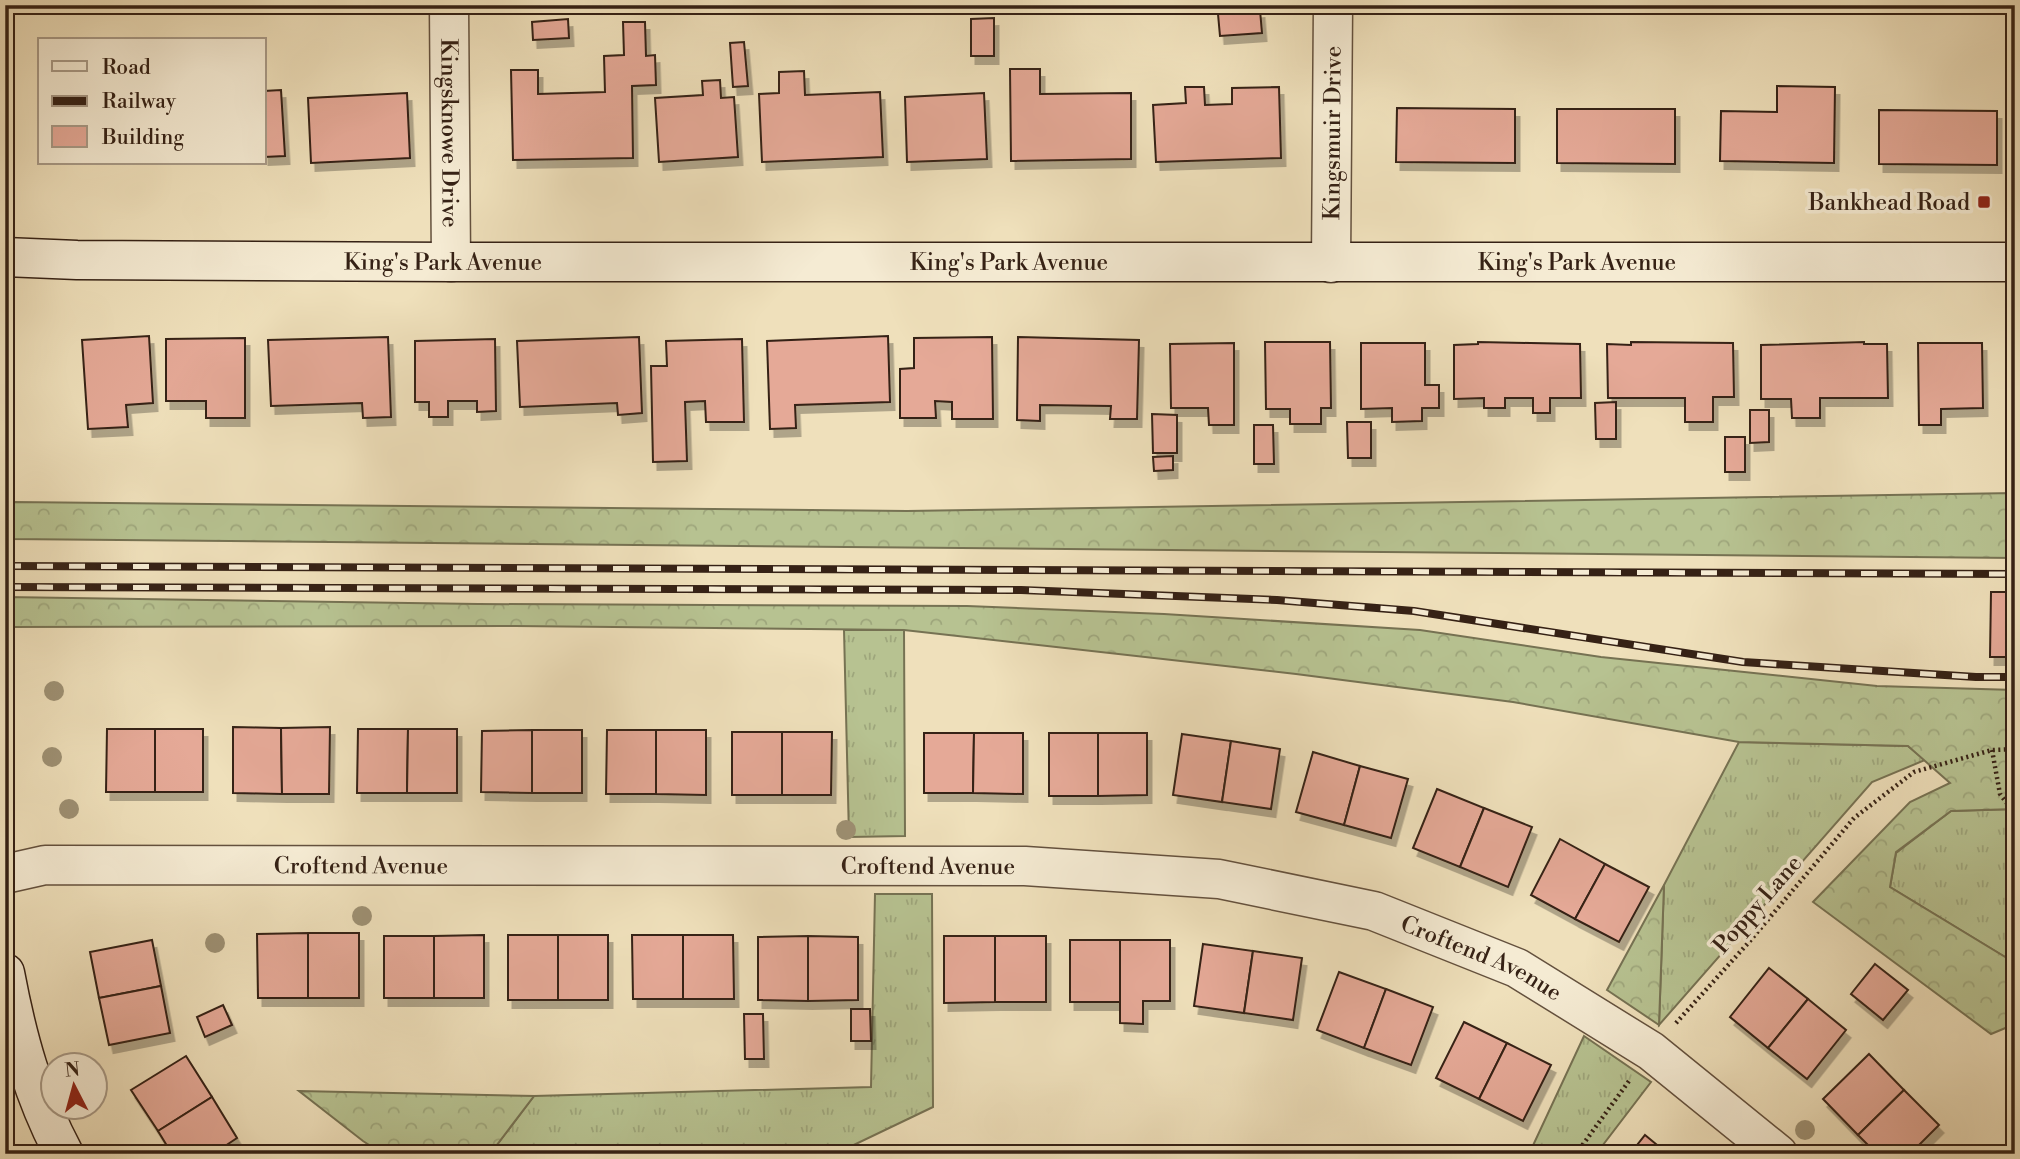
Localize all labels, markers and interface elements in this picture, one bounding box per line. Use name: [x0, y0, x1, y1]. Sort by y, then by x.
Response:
legend: [38, 38, 266, 164]
street label: Kingsknowe Drive: [434, 38, 464, 228]
street label: Kingsmuir Drive: [1318, 46, 1348, 220]
text: Road: [102, 55, 151, 81]
text: Railway: [102, 89, 177, 115]
text: Building: [101, 125, 184, 151]
place label: Bankhead Road: [1807, 189, 1970, 217]
marker: Bankhead Road: [1976, 194, 1992, 210]
street label: King's Park Avenue: [344, 248, 542, 277]
street label: King's Park Avenue: [910, 249, 1108, 277]
street label: King's Park Avenue: [1478, 249, 1676, 277]
street label: Poppy Lane: [1707, 850, 1808, 960]
street label: Croftend Avenue: [274, 852, 448, 880]
street label: Croftend Avenue: [841, 853, 1015, 881]
street label: Croftend Avenue: [1396, 910, 1567, 1007]
north arrow: [38, 1050, 108, 1120]
text: N: [64, 1057, 81, 1083]

